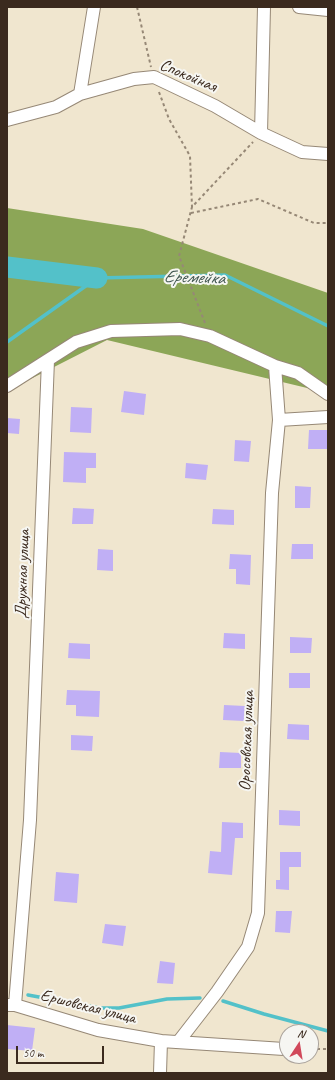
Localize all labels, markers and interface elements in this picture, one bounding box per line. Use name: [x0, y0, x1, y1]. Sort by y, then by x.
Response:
street label: Спокойная: [157, 55, 219, 97]
water label: Еремейка: [163, 266, 225, 290]
street label: Дружная улица: [11, 529, 35, 619]
street label: Оросовская улица: [235, 691, 259, 791]
street label: Ершовская улица: [38, 985, 138, 1029]
north arrow: [279, 1024, 319, 1064]
text: N: [296, 1026, 306, 1041]
scale bar: [18, 1038, 106, 1064]
text: 50 m: [23, 1045, 43, 1061]

